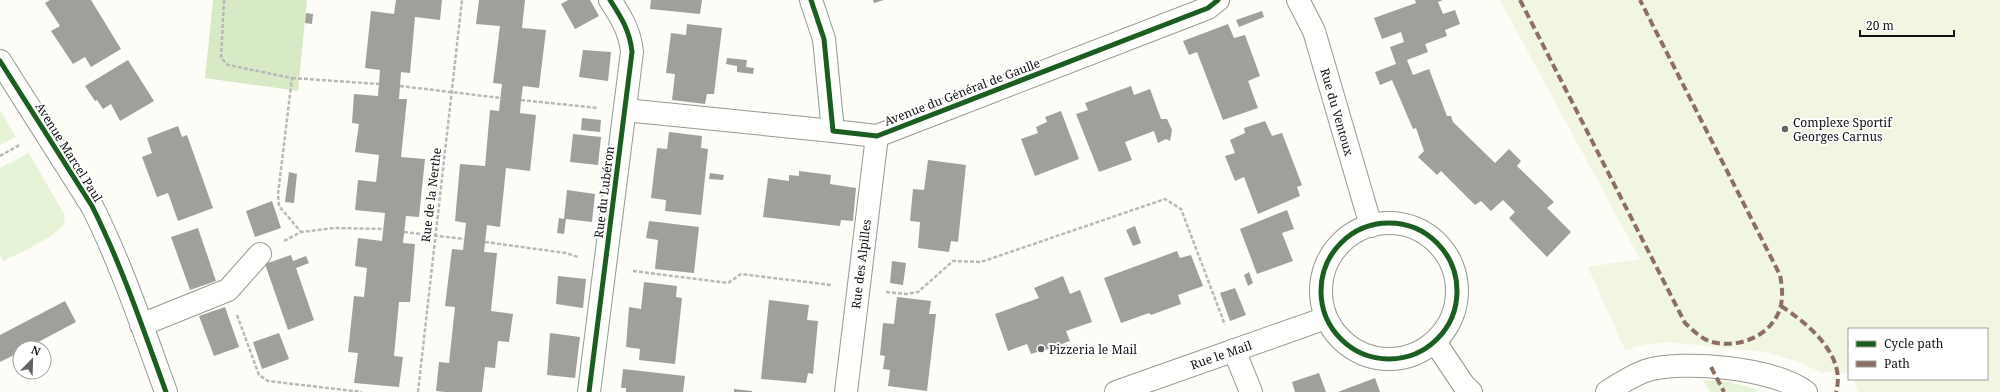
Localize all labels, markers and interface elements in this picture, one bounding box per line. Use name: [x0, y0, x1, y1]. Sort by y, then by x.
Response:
scale bar: [1860, 12, 1954, 38]
text: 20 m: [1866, 17, 1894, 34]
street label: Avenue du Général de Gaulle: [881, 54, 1043, 130]
street label: Rue du Ventoux: [1316, 66, 1358, 158]
street label: Avenue Marcel Paul: [32, 99, 107, 205]
place label: Complexe Sportif Georges Carnus: [1793, 114, 1893, 145]
marker: Complexe Sportif Georges Carnus: [1780, 124, 1790, 134]
street label: Rue du Lubéron: [590, 145, 618, 239]
street label: Rue de la Nerthe: [417, 147, 445, 243]
street label: Rue des Alpilles: [847, 218, 875, 310]
legend: [1848, 328, 1988, 380]
text: Cycle path: [1884, 335, 1944, 352]
street label: Rue le Mail: [1188, 336, 1254, 373]
north arrow: [12, 340, 52, 380]
place label: Pizzeria le Mail: [1049, 341, 1137, 358]
text: N: [29, 342, 43, 359]
marker: Pizzeria le Mail: [1036, 344, 1046, 354]
text: Path: [1884, 355, 1910, 372]

